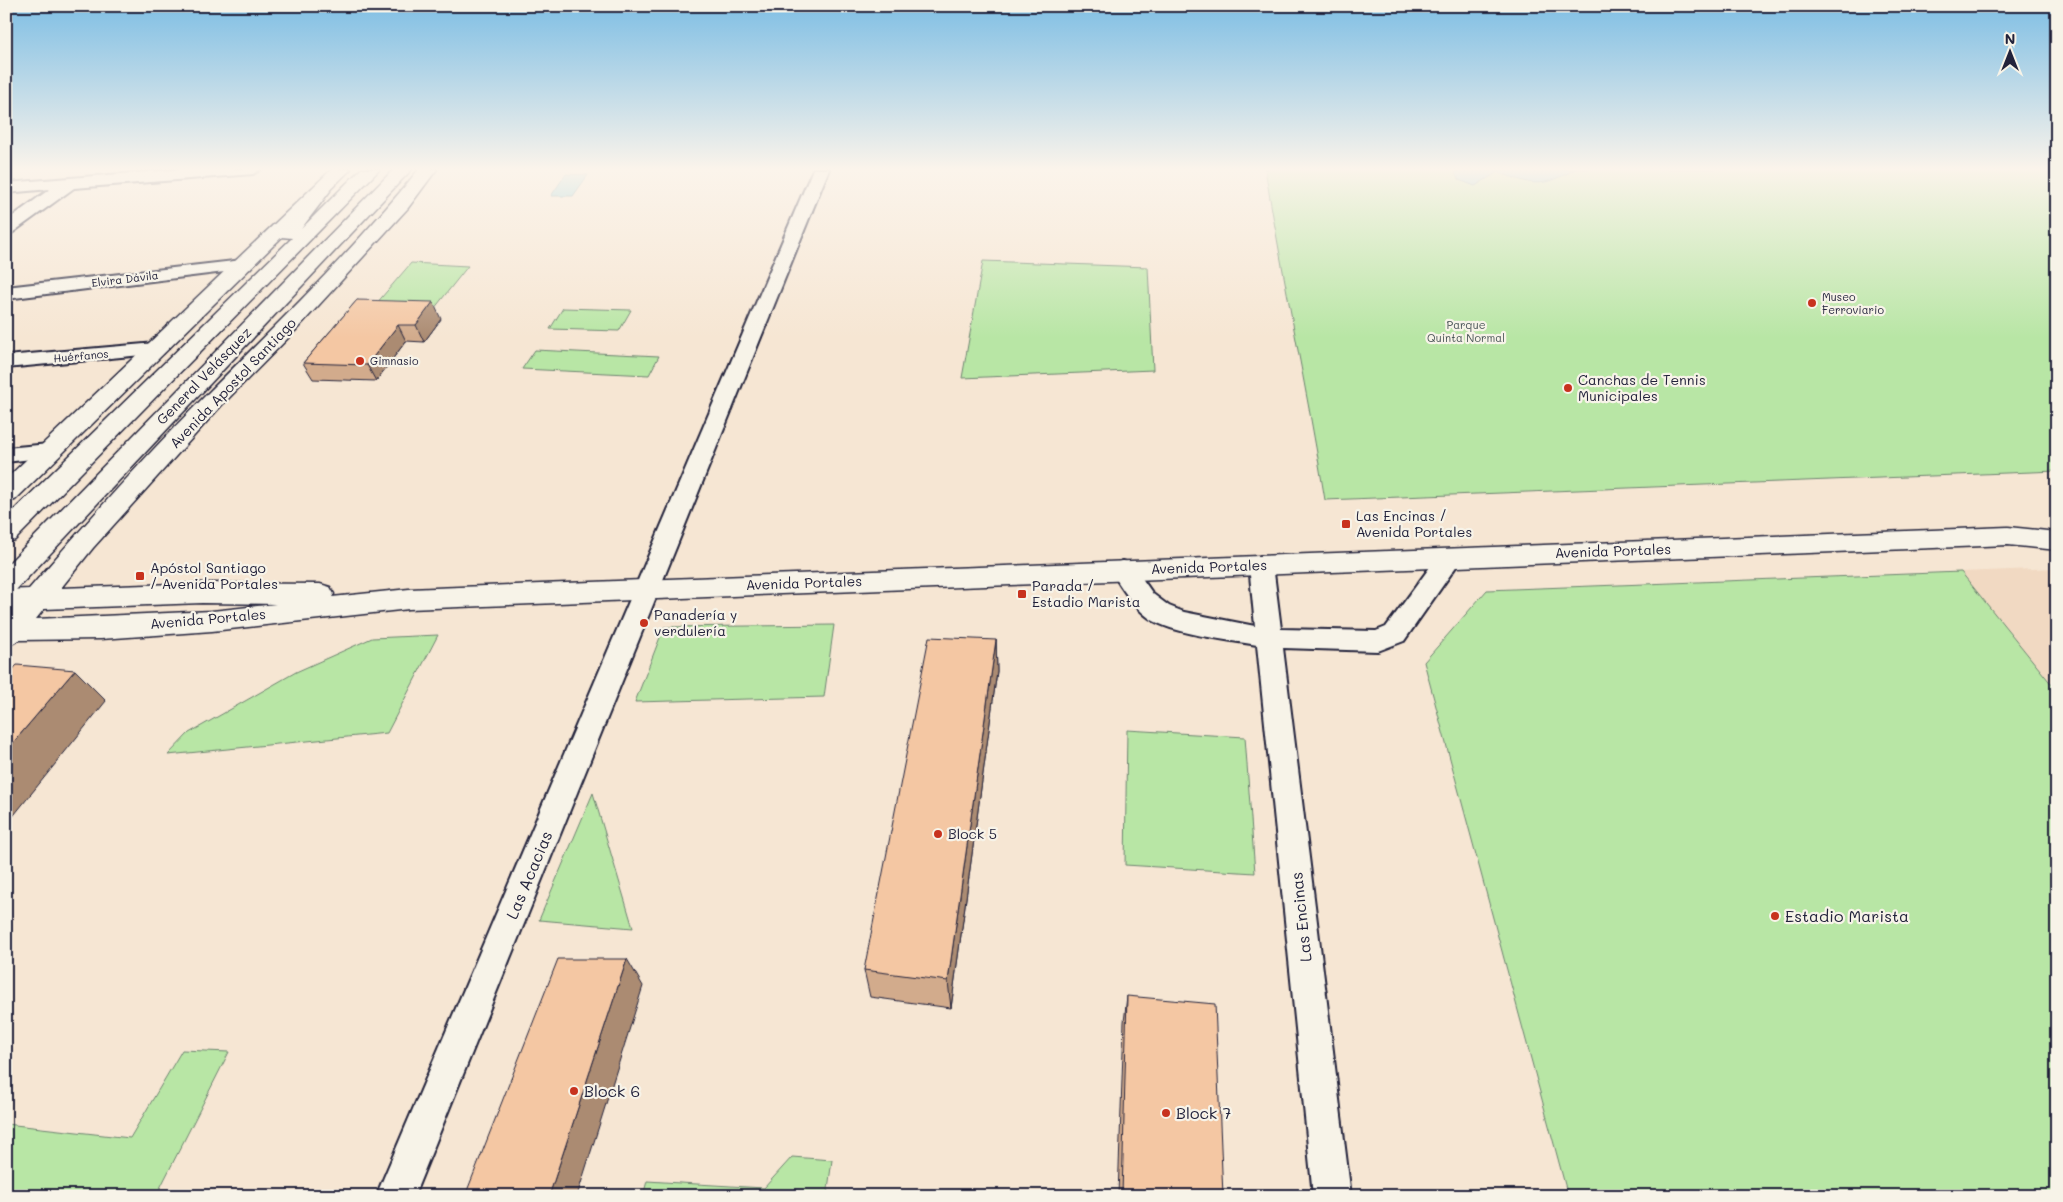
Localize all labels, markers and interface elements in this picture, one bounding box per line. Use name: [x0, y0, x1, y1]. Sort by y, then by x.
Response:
north arrow: [1986, 28, 2036, 78]
text: N: [2005, 29, 2015, 48]
street label: Elvira Dávila: [91, 267, 159, 290]
place label: Museo Ferroviario: [1822, 289, 1884, 317]
marker: Museo Ferroviario: [1806, 297, 1818, 309]
street label: Avenida Apostol Santiago: [165, 313, 300, 452]
park label: Parque Quinta Normal: [1427, 317, 1505, 345]
street label: General Velásquez: [152, 323, 255, 429]
street label: Huérfanos: [53, 346, 109, 365]
place label: Gimnasio: [370, 353, 419, 368]
marker: Gimnasio: [354, 355, 366, 367]
place label: Canchas de Tennis Municipales: [1578, 370, 1706, 405]
marker: Canchas de Tennis Municipales: [1562, 382, 1574, 394]
place label: Las Encinas / Avenida Portales: [1356, 506, 1472, 541]
marker: Las Encinas / Avenida Portales: [1340, 518, 1352, 530]
street label: Avenida Portales: [1555, 539, 1671, 562]
street label: Avenida Portales: [1151, 555, 1267, 578]
place label: Apóstol Santiago / Avenida Portales: [150, 558, 278, 593]
marker: Apóstol Santiago / Avenida Portales: [134, 570, 146, 582]
street label: Avenida Portales: [746, 571, 862, 594]
place label: Parada / Estadio Marista: [1032, 576, 1141, 611]
marker: Parada / Estadio Marista: [1016, 588, 1028, 600]
street label: Avenida Portales: [149, 604, 267, 633]
place label: Panadería y verdulería: [654, 605, 737, 640]
marker: Panadería y verdulería: [638, 617, 650, 629]
place label: Block 5: [948, 824, 997, 843]
street label: Las Acacias: [501, 828, 557, 922]
marker: Block 5: [932, 828, 944, 840]
street label: Las Encinas: [1285, 871, 1316, 963]
place label: Estadio Marista: [1785, 905, 1909, 926]
marker: Estadio Marista: [1769, 910, 1781, 922]
place label: Block 6: [584, 1080, 640, 1101]
marker: Block 6: [568, 1085, 580, 1097]
place label: Block 7: [1176, 1102, 1231, 1123]
marker: Block 7: [1160, 1107, 1172, 1119]

